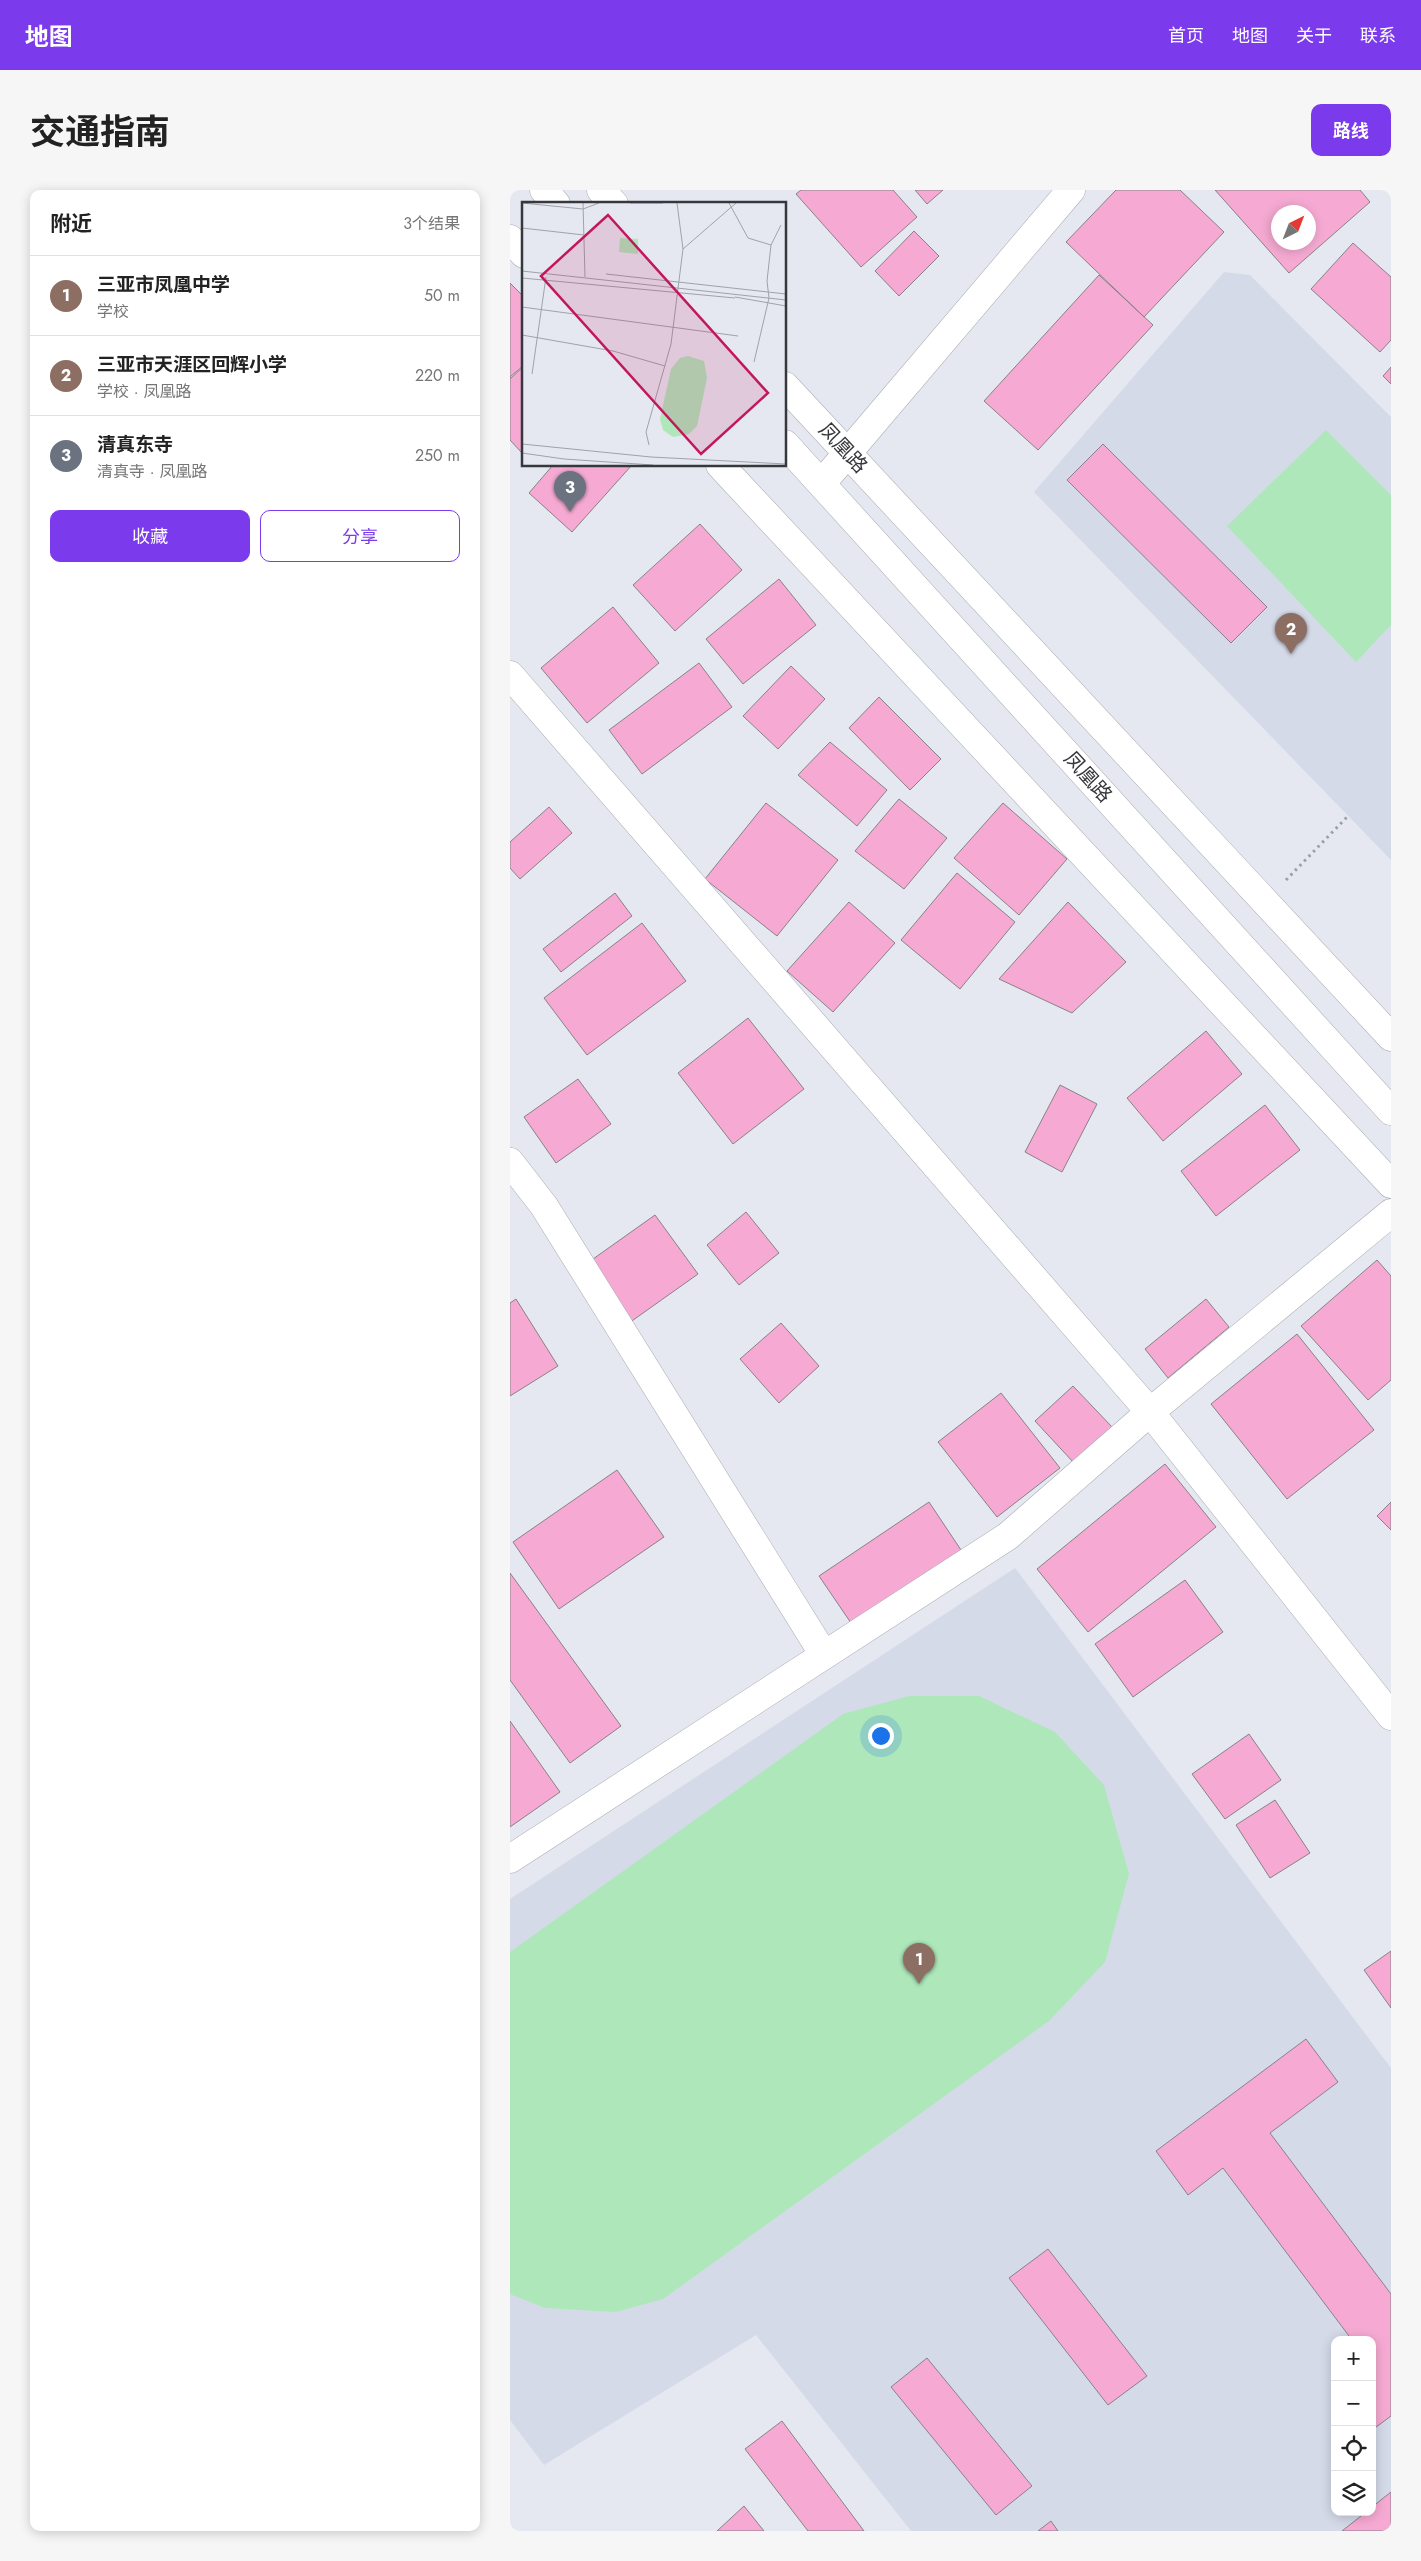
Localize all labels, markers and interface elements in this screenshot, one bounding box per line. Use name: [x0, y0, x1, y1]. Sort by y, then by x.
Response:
text: 地图: [25, 19, 73, 54]
text: 首页: [1168, 23, 1204, 49]
text: 地图: [1232, 23, 1268, 49]
text: 关于: [1296, 23, 1332, 49]
text: 联系: [1360, 23, 1396, 49]
button: 路线: [1311, 104, 1391, 156]
text: 交通指南: [30, 107, 170, 157]
inset map: [522, 202, 786, 466]
north arrow: [1271, 205, 1316, 250]
text: 附近: [50, 209, 92, 239]
text: 3个结果: [403, 212, 460, 235]
text: 三亚市凤凰中学: [97, 271, 230, 298]
text: 1: [62, 284, 70, 307]
text: 50 m: [424, 284, 460, 307]
text: 学校: [97, 300, 129, 323]
text: 三亚市天涯区回辉小学: [97, 351, 287, 378]
text: 2: [61, 364, 71, 387]
text: 220 m: [415, 364, 460, 387]
text: 学校 · 凤凰路: [97, 380, 191, 403]
street label: 凤凰路: [812, 416, 874, 480]
text: 清真东寺: [97, 431, 173, 458]
text: 3: [61, 444, 71, 467]
text: 250 m: [415, 444, 460, 467]
text: 清真寺 · 凤凰路: [97, 460, 207, 483]
pin: 3: [554, 471, 586, 512]
button: 收藏: [50, 510, 250, 562]
button: 分享: [260, 510, 460, 562]
pin: 2: [1275, 613, 1307, 654]
street label: 凤凰路: [1057, 745, 1119, 809]
your location: [868, 1723, 894, 1749]
pin: 1: [903, 1943, 935, 1984]
map controls: [1331, 2336, 1376, 2516]
button: +: [1331, 2336, 1376, 2381]
button: −: [1331, 2381, 1376, 2426]
button: locate: [1331, 2426, 1376, 2471]
button: layers: [1331, 2471, 1376, 2516]

